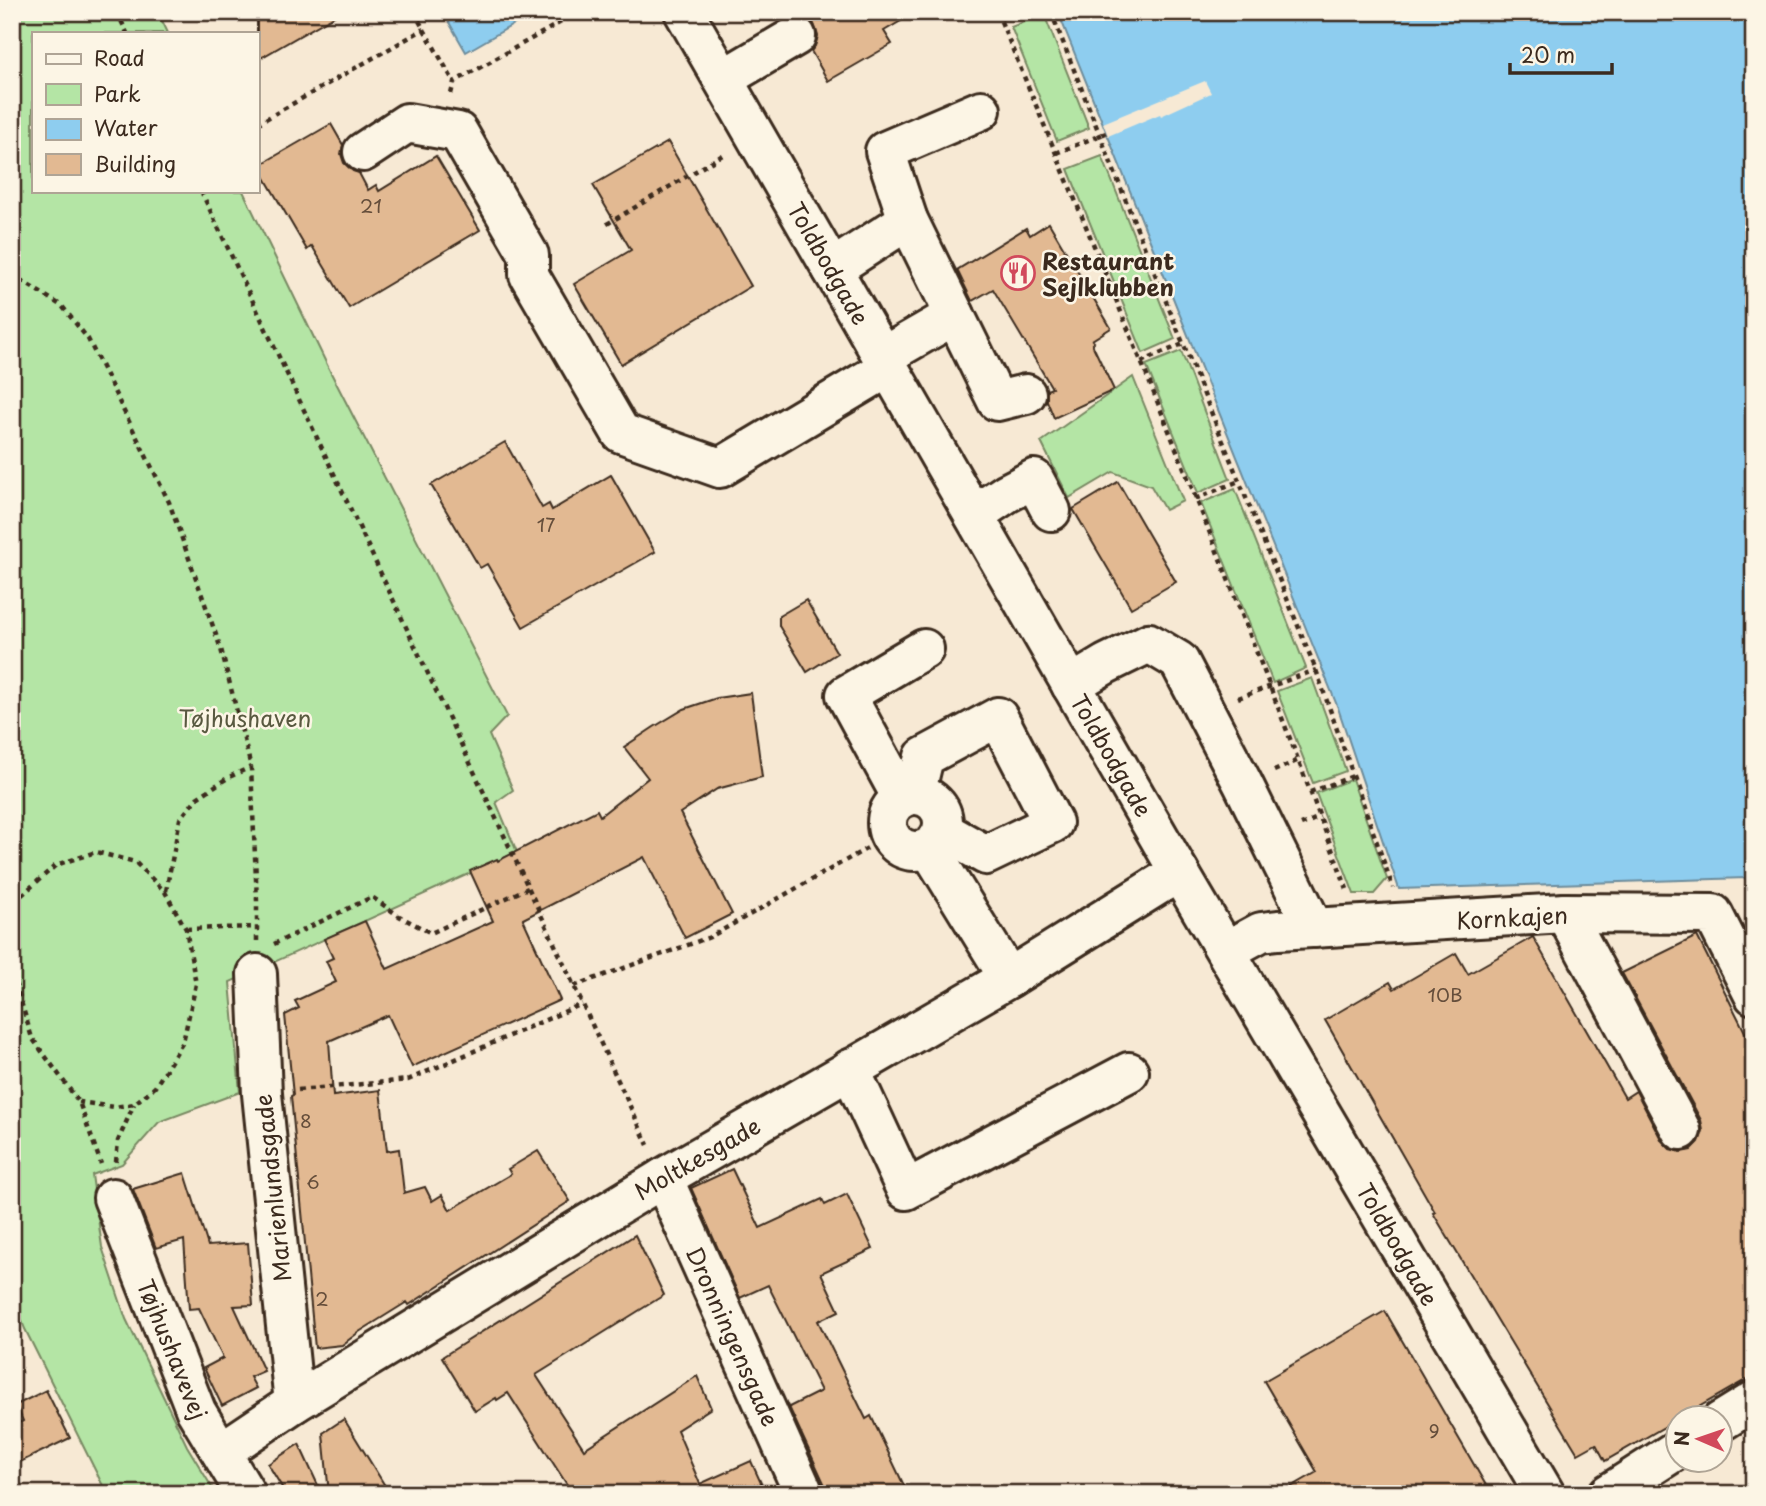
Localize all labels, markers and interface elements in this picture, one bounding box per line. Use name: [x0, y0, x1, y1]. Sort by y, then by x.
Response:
legend: [32, 32, 259, 192]
scale bar: [1510, 32, 1612, 76]
text: 20 m: [1521, 38, 1575, 70]
text: Road: [94, 41, 145, 73]
text: Park: [94, 77, 141, 109]
text: Water: [94, 111, 158, 143]
text: Building: [94, 147, 176, 179]
house number: 21: [360, 191, 382, 219]
street label: Toldbodgade: [780, 195, 878, 331]
place label: Restaurant Sejlklubben: [1042, 243, 1174, 304]
restaurant icon: Restaurant Sejlklubben: [999, 254, 1037, 292]
house number: 17: [537, 510, 555, 538]
street label: Toldbodgade: [1063, 687, 1161, 823]
park label: Tøjhushaven: [179, 700, 311, 735]
street label: Kornkajen: [1455, 897, 1569, 937]
house number: 10B: [1428, 980, 1462, 1008]
street label: Marienlundsgade: [245, 1092, 299, 1284]
house number: 8: [300, 1106, 312, 1134]
street label: Moltkesgade: [627, 1108, 767, 1208]
house number: 6: [306, 1167, 320, 1195]
street label: Toldbodgade: [1349, 1176, 1447, 1312]
street label: Dronningensgade: [678, 1240, 788, 1432]
street label: Tøjhushavevej: [129, 1274, 217, 1424]
house number: 2: [315, 1284, 329, 1312]
north arrow: [1664, 1404, 1734, 1474]
house number: 9: [1428, 1416, 1440, 1444]
text: N: [1667, 1430, 1695, 1446]

